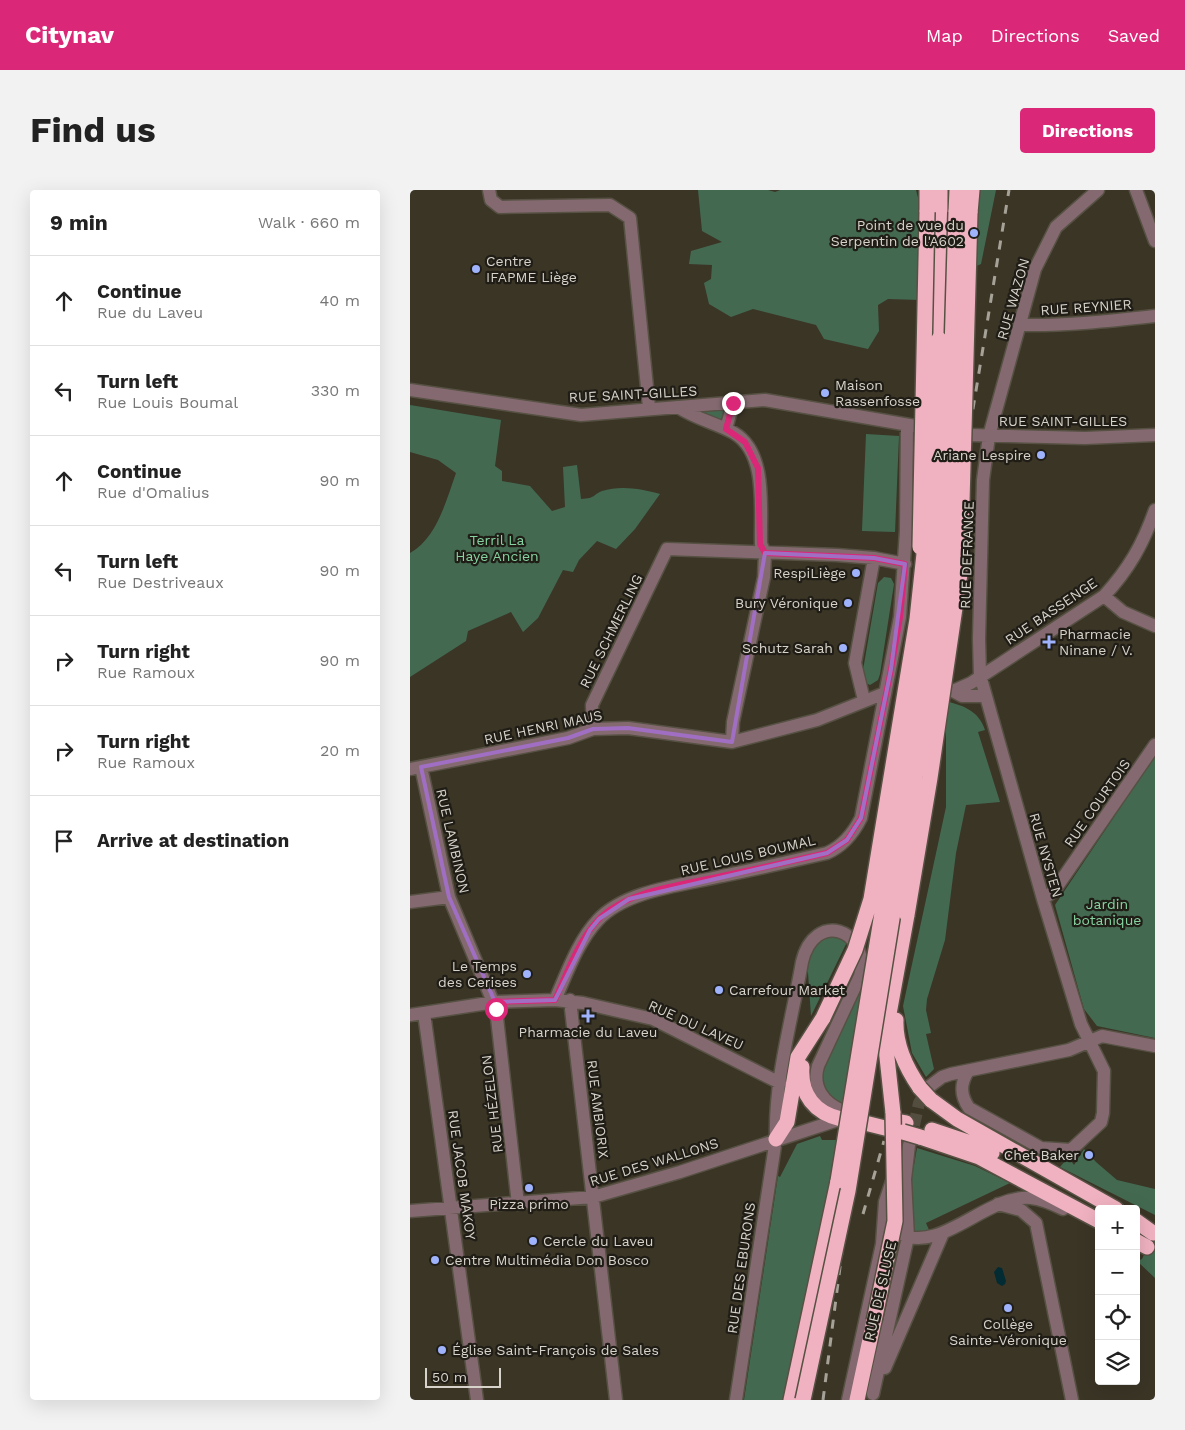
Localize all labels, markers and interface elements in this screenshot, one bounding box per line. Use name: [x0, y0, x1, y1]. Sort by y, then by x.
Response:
text: Citynav: [25, 21, 114, 49]
text: Map: [926, 25, 963, 46]
text: Directions: [991, 25, 1080, 46]
text: Saved: [1108, 25, 1160, 46]
button: Directions: [1020, 108, 1155, 153]
text: Find us: [30, 109, 156, 151]
text: 9 min: [50, 210, 108, 235]
text: Walk · 660 m: [258, 213, 360, 232]
place label: Point de vue du Serpentin de l'A602: [831, 217, 964, 249]
marker: Point de vue du Serpentin de l'A602: [968, 227, 980, 239]
place label: Centre IFAPME Liège: [486, 253, 577, 285]
street label: RUE WAZON: [994, 256, 1032, 342]
marker: Centre IFAPME Liège: [470, 263, 482, 275]
text: Continue: [97, 280, 181, 303]
icon: ahead: [50, 287, 78, 315]
text: 40 m: [320, 291, 360, 310]
street label: RUE REYNIER: [1040, 296, 1132, 318]
text: Rue du Laveu: [97, 303, 203, 322]
text: Turn left: [97, 370, 178, 393]
icon: left: [50, 377, 78, 405]
place label: Maison Rassenfosse: [835, 377, 920, 409]
text: 330 m: [311, 381, 360, 400]
street label: RUE SAINT-GILLES: [568, 383, 698, 405]
marker: Maison Rassenfosse: [819, 387, 831, 399]
route end: [722, 392, 745, 415]
text: Rue Louis Boumal: [97, 393, 238, 412]
street label: RUE SAINT-GILLES: [999, 413, 1127, 429]
place label: Ariane Lespire: [933, 447, 1031, 463]
marker: Ariane Lespire: [1035, 449, 1047, 461]
text: Continue: [97, 460, 181, 483]
icon: ahead: [50, 467, 78, 495]
text: 90 m: [319, 471, 360, 490]
text: Rue d'Omalius: [97, 483, 209, 502]
street label: RUE DEFRANCE: [957, 501, 977, 609]
park label: Terril La Haye Ancien: [455, 532, 539, 564]
text: Turn left: [97, 550, 178, 573]
icon: left: [50, 557, 78, 585]
text: 90 m: [319, 561, 360, 580]
place label: RespiLiège: [773, 565, 846, 581]
marker: RespiLiège: [850, 567, 862, 579]
street label: RUE SCHMERLING: [576, 571, 646, 691]
text: Rue Destriveaux: [97, 573, 224, 592]
street label: RUE BASSENGE: [1002, 574, 1100, 648]
place label: Bury Véronique: [735, 595, 838, 611]
marker: Bury Véronique: [842, 597, 854, 609]
place label: Pharmacie Ninane / V.: [1059, 626, 1133, 658]
marker: Pharmacie Ninane / V.: [1043, 636, 1055, 648]
text: Turn right: [97, 640, 190, 663]
place label: Schutz Sarah: [742, 640, 833, 656]
marker: Schutz Sarah: [837, 642, 849, 654]
icon: right: [50, 647, 78, 675]
text: 90 m: [319, 651, 360, 670]
text: Rue Ramoux: [97, 663, 195, 682]
street label: RUE HENRI MAUS: [482, 707, 604, 747]
text: Turn right: [97, 730, 190, 753]
icon: right: [50, 737, 78, 765]
text: 20 m: [320, 741, 360, 760]
text: Rue Ramoux: [97, 753, 195, 772]
street label: RUE COURTOIS: [1061, 756, 1133, 850]
street label: RUE LAMBINON: [433, 787, 473, 895]
street label: RUE NYSTEN: [1026, 811, 1066, 899]
icon: arrive: [50, 827, 78, 855]
text: Arrive at destination: [97, 829, 289, 852]
street label: RUE LOUIS BOUMAL: [679, 832, 817, 878]
park label: Jardin botanique: [1073, 896, 1141, 928]
place label: Le Temps des Cerises: [438, 958, 517, 990]
marker: Le Temps des Cerises: [521, 968, 533, 980]
place label: Carrefour Market: [729, 982, 845, 998]
marker: Carrefour Market: [713, 984, 725, 996]
street label: RUE DU LAVEU: [646, 997, 746, 1053]
route start: [485, 998, 508, 1021]
marker: Pharmacie du Laveu: [582, 1010, 594, 1022]
place label: Pharmacie du Laveu: [519, 1024, 657, 1040]
street label: RUE HÉZELON: [478, 1054, 506, 1154]
street label: RUE AMBIORIX: [584, 1059, 612, 1159]
street label: RUE JACOB MAKOY: [445, 1109, 479, 1241]
street label: RUE DES WALLONS: [588, 1135, 720, 1189]
place label: Chet Baker: [1004, 1147, 1079, 1163]
marker: Chet Baker: [1083, 1149, 1095, 1161]
marker: Pizza primo: [523, 1182, 535, 1194]
place label: Pizza primo: [489, 1196, 569, 1212]
street label: RUE DES EBURONS: [724, 1201, 758, 1335]
map controls: [1095, 1205, 1140, 1385]
button: +: [1095, 1205, 1140, 1250]
place label: Cercle du Laveu: [543, 1233, 653, 1249]
marker: Cercle du Laveu: [527, 1235, 539, 1247]
street label: RUE DE SLUSE: [861, 1240, 899, 1342]
button: −: [1095, 1250, 1140, 1295]
place label: Centre Multimédia Don Bosco: [445, 1252, 649, 1268]
marker: Centre Multimédia Don Bosco: [429, 1254, 441, 1266]
button: locate: [1095, 1295, 1140, 1340]
marker: Collège Sainte-Véronique: [1002, 1302, 1014, 1314]
place label: Collège Sainte-Véronique: [949, 1316, 1067, 1348]
button: layers: [1095, 1340, 1140, 1385]
place label: Église Saint-François de Sales: [452, 1342, 659, 1358]
marker: Église Saint-François de Sales: [436, 1344, 448, 1356]
scale bar: [425, 1365, 501, 1388]
text: 50 m: [432, 1369, 467, 1385]

